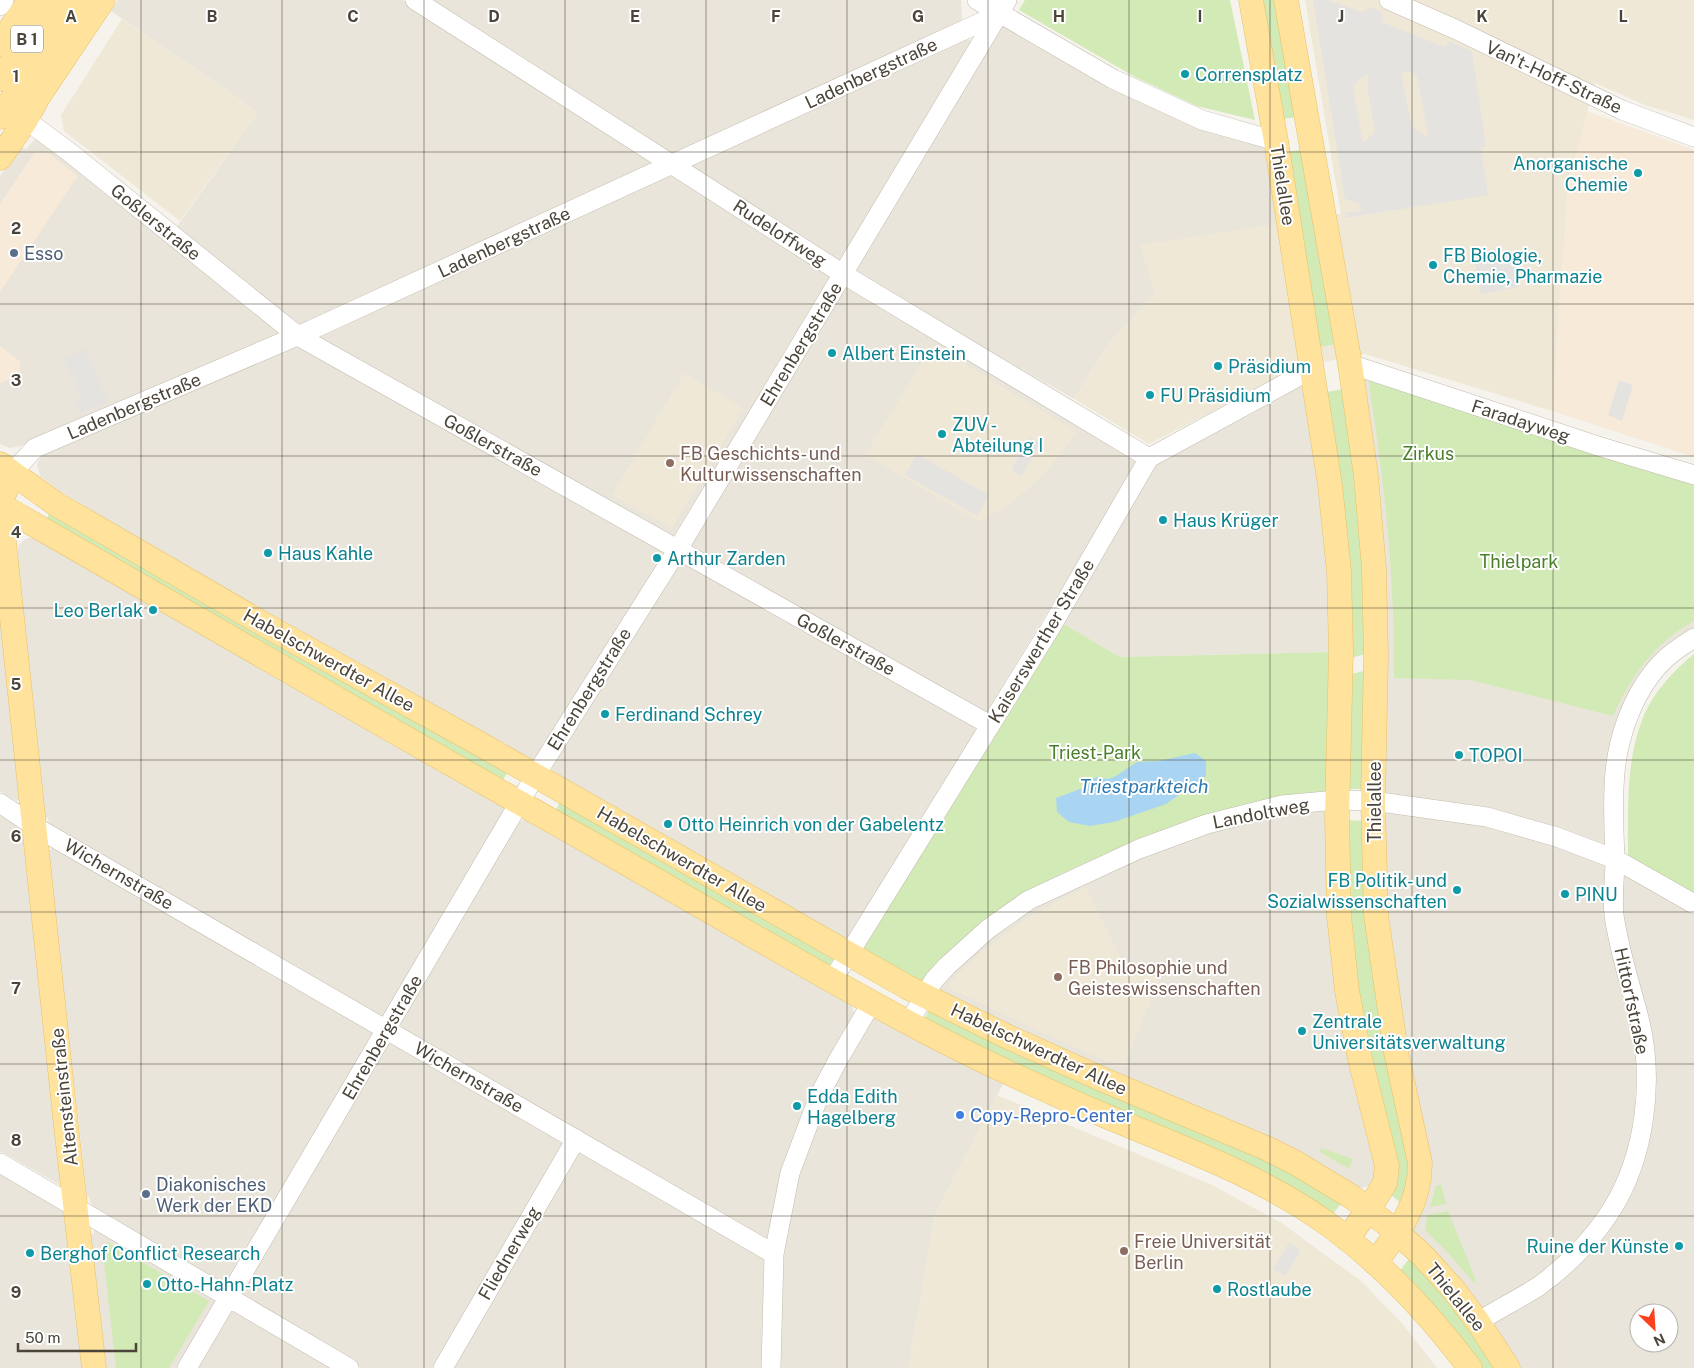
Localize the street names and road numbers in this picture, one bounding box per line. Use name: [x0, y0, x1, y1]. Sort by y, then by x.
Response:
road number: B 1: [11, 26, 43, 52]
street label: Ladenbergstraße: [802, 33, 940, 113]
street label: Van't-Hoff-Straße: [1483, 36, 1625, 118]
street label: Thielallee: [1266, 143, 1300, 227]
street label: Goßlerstraße: [107, 179, 205, 265]
street label: Rudeloffweg: [729, 195, 831, 271]
street label: Ladenbergstraße: [435, 202, 573, 282]
street label: Ehrenbergstraße: [756, 278, 846, 410]
street label: Ladenbergstraße: [64, 368, 204, 444]
street label: Faradayweg: [1469, 395, 1573, 447]
street label: Goßlerstraße: [440, 409, 546, 481]
street label: Kaiserswerther Straße: [984, 555, 1098, 727]
street label: Habelschwerdter Allee: [240, 604, 418, 716]
street label: Goßlerstraße: [793, 608, 899, 680]
street label: Ehrenbergstraße: [543, 624, 635, 754]
street label: Thielallee: [1364, 761, 1385, 843]
street label: Landoltweg: [1211, 793, 1311, 833]
street label: Habelschwerdter Allee: [594, 802, 770, 916]
street label: Wichernstraße: [61, 834, 177, 914]
street label: Hittorfstraße: [1610, 946, 1654, 1056]
street label: Ehrenbergstraße: [338, 971, 426, 1103]
street label: Habelschwerdter Allee: [948, 999, 1130, 1099]
street label: Altensteinstraße: [46, 1027, 82, 1167]
street label: Wichernstraße: [411, 1037, 527, 1117]
street label: Fliednerweg: [474, 1202, 544, 1304]
street label: Thielallee: [1422, 1259, 1490, 1335]

